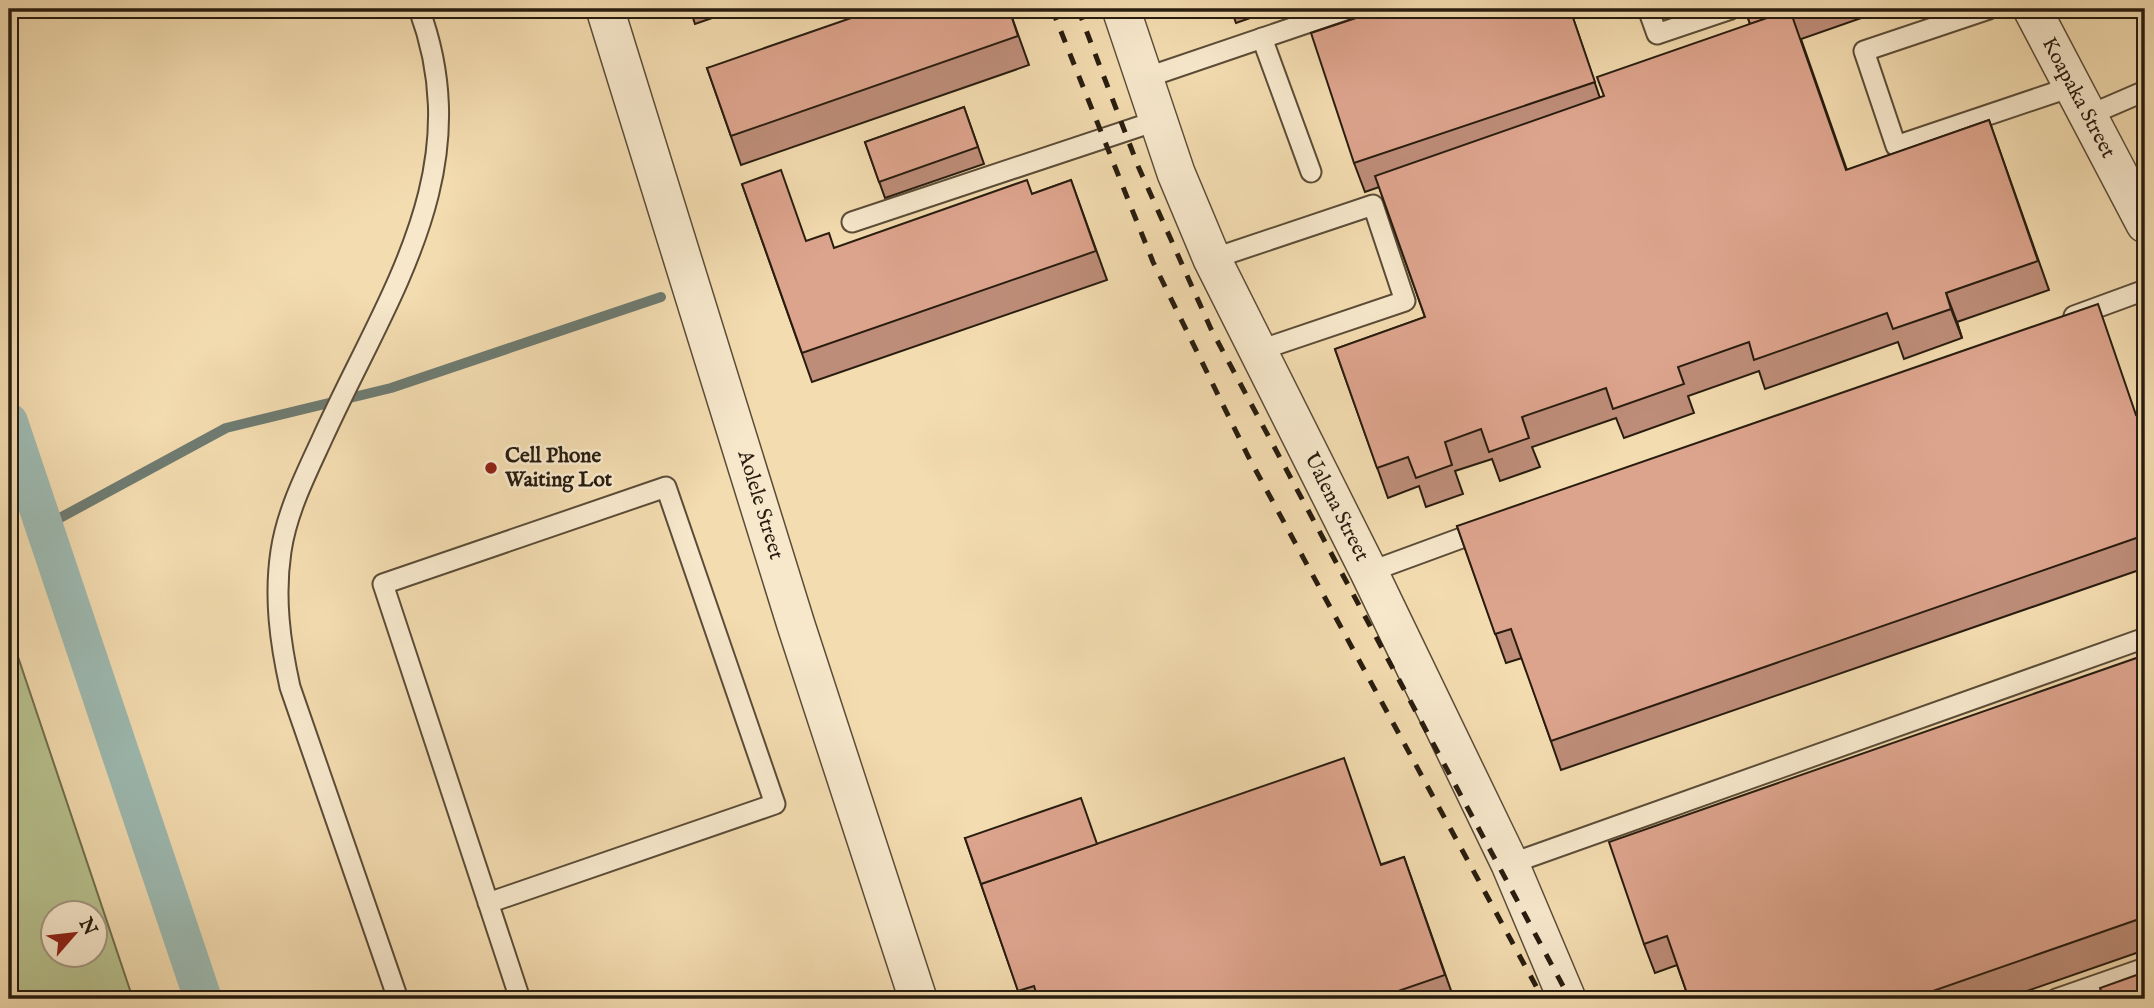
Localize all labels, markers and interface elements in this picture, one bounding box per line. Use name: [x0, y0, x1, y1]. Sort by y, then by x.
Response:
street label: Koapaka Street: [2035, 33, 2121, 163]
place label: Cell Phone Waiting Lot: [504, 443, 613, 494]
street label: Aolele Street: [730, 446, 789, 563]
street label: Ualena Street: [1297, 448, 1375, 566]
marker: Cell Phone Waiting Lot: [483, 460, 499, 476]
north arrow: [38, 900, 108, 970]
text: N: [72, 913, 102, 940]

